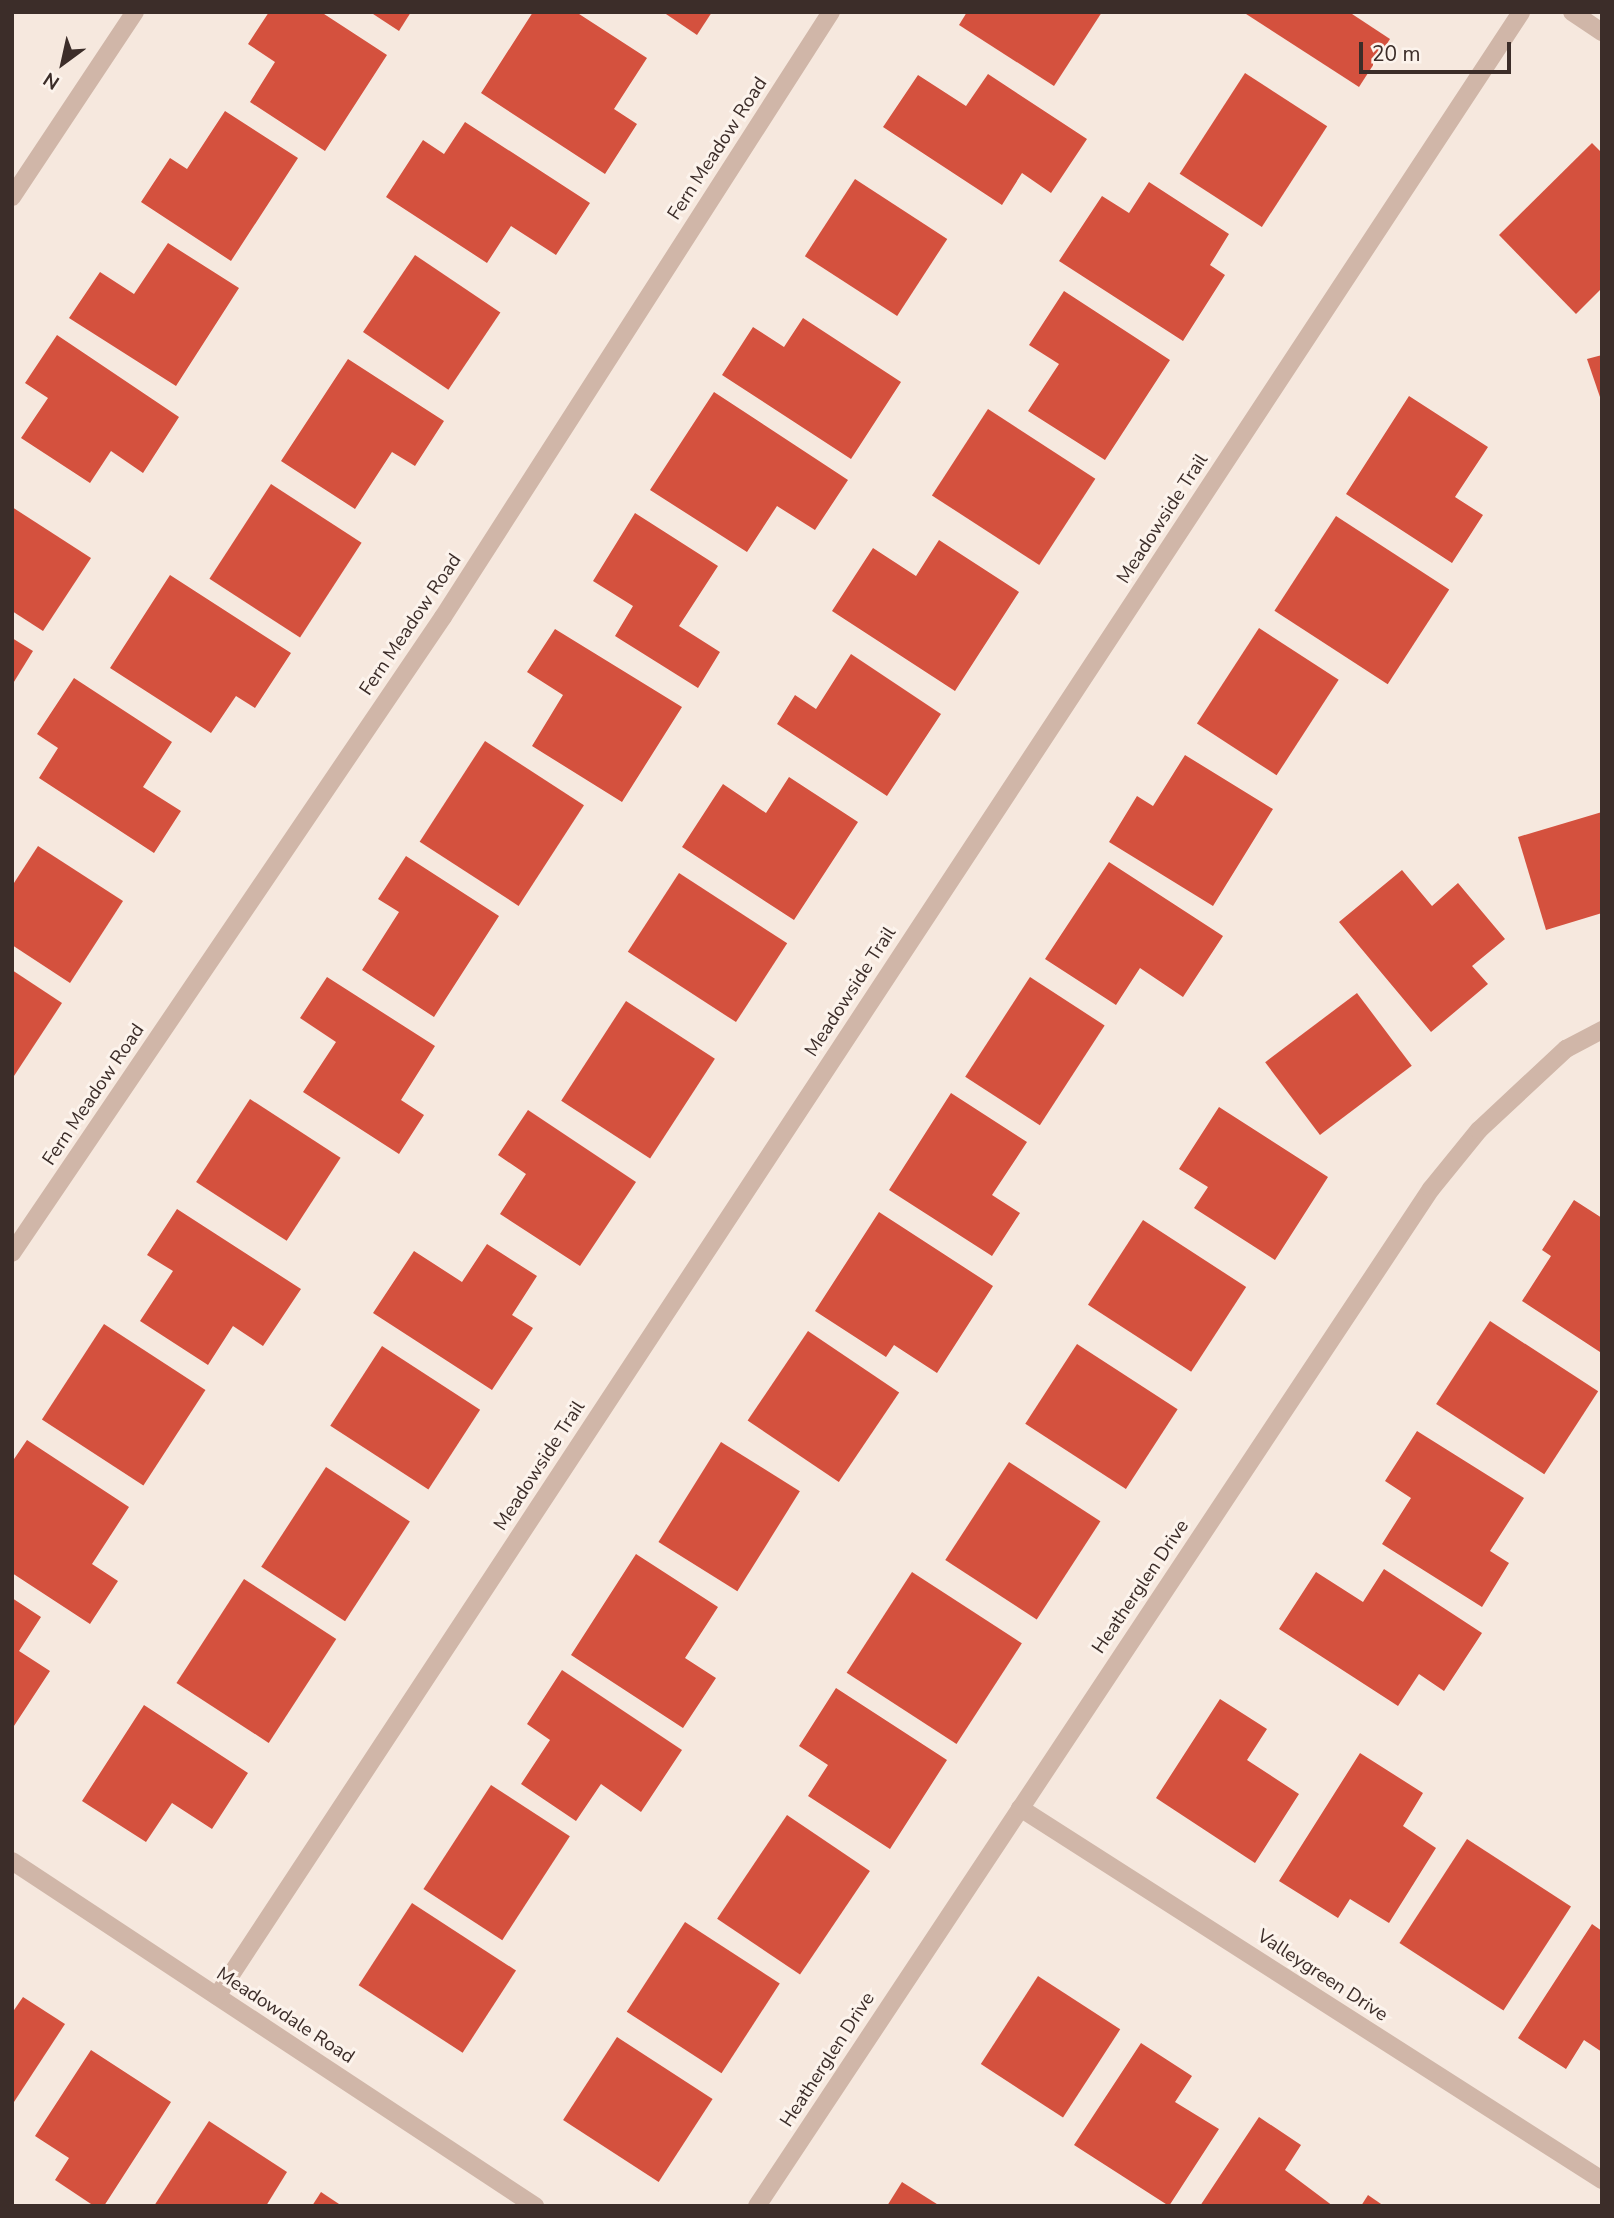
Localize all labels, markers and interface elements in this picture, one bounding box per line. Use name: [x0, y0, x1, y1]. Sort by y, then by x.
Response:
north arrow: [28, 28, 98, 98]
scale bar: [1362, 28, 1514, 72]
text: 20 m: [1372, 40, 1421, 68]
text: N: [39, 66, 65, 95]
street label: Fern Meadow Road: [663, 73, 773, 225]
street label: Meadowside Trail: [1113, 450, 1213, 588]
street label: Fern Meadow Road: [355, 550, 467, 700]
street label: Meadowside Trail: [801, 923, 901, 1061]
street label: Fern Meadow Road: [38, 1020, 150, 1170]
street label: Meadowside Trail: [490, 1397, 590, 1535]
street label: Heatherglen Drive: [1088, 1516, 1194, 1658]
street label: Valleygreen Drive: [1252, 1925, 1392, 2027]
street label: Meadowdale Road: [212, 1963, 358, 2069]
street label: Heatherglen Drive: [776, 1988, 880, 2132]

